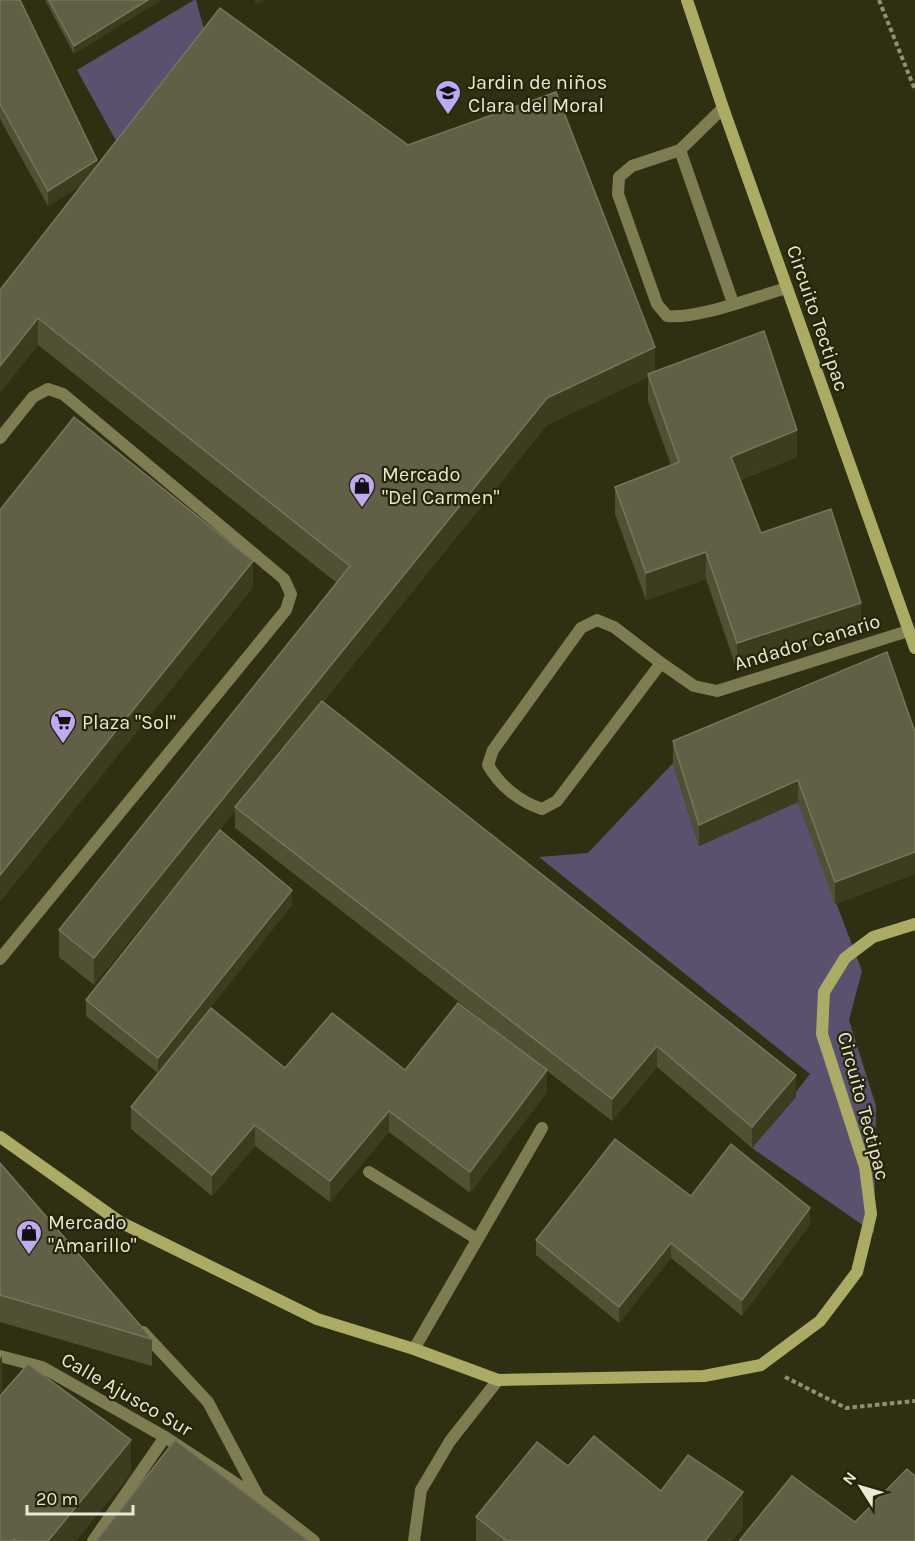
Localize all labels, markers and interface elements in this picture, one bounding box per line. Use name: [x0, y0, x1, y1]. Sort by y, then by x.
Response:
place label: Jardin de niños Clara del Moral: [468, 71, 607, 117]
school or university icon: Jardin de niños Clara del Moral: [433, 78, 463, 116]
street label: Circuito Tectipac: [782, 242, 853, 394]
place label: Mercado "Del Carmen": [382, 463, 500, 509]
shop icon: Mercado "Del Carmen": [347, 471, 377, 509]
street label: Andador Canario: [731, 609, 883, 676]
supermarket icon: Plaza "Sol": [48, 707, 78, 745]
place label: Plaza "Sol": [82, 711, 176, 734]
street label: Circuito Tectipac: [833, 1029, 894, 1183]
place label: Mercado "Amarillo": [48, 1211, 137, 1257]
shop icon: Mercado "Amarillo": [14, 1218, 44, 1256]
street label: Calle Ajusco Sur: [57, 1348, 197, 1442]
north arrow: [831, 1457, 891, 1517]
text: N: [838, 1468, 860, 1489]
scale bar: [27, 1478, 134, 1516]
text: 20 m: [36, 1488, 78, 1510]

